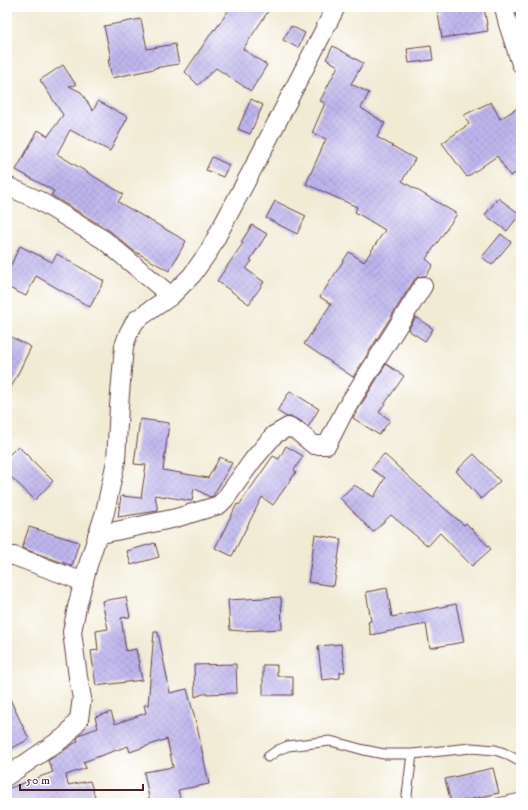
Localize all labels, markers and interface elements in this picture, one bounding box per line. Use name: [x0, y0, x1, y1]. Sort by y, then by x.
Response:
scale bar: [20, 766, 143, 792]
text: 50 m: [26, 773, 50, 788]

